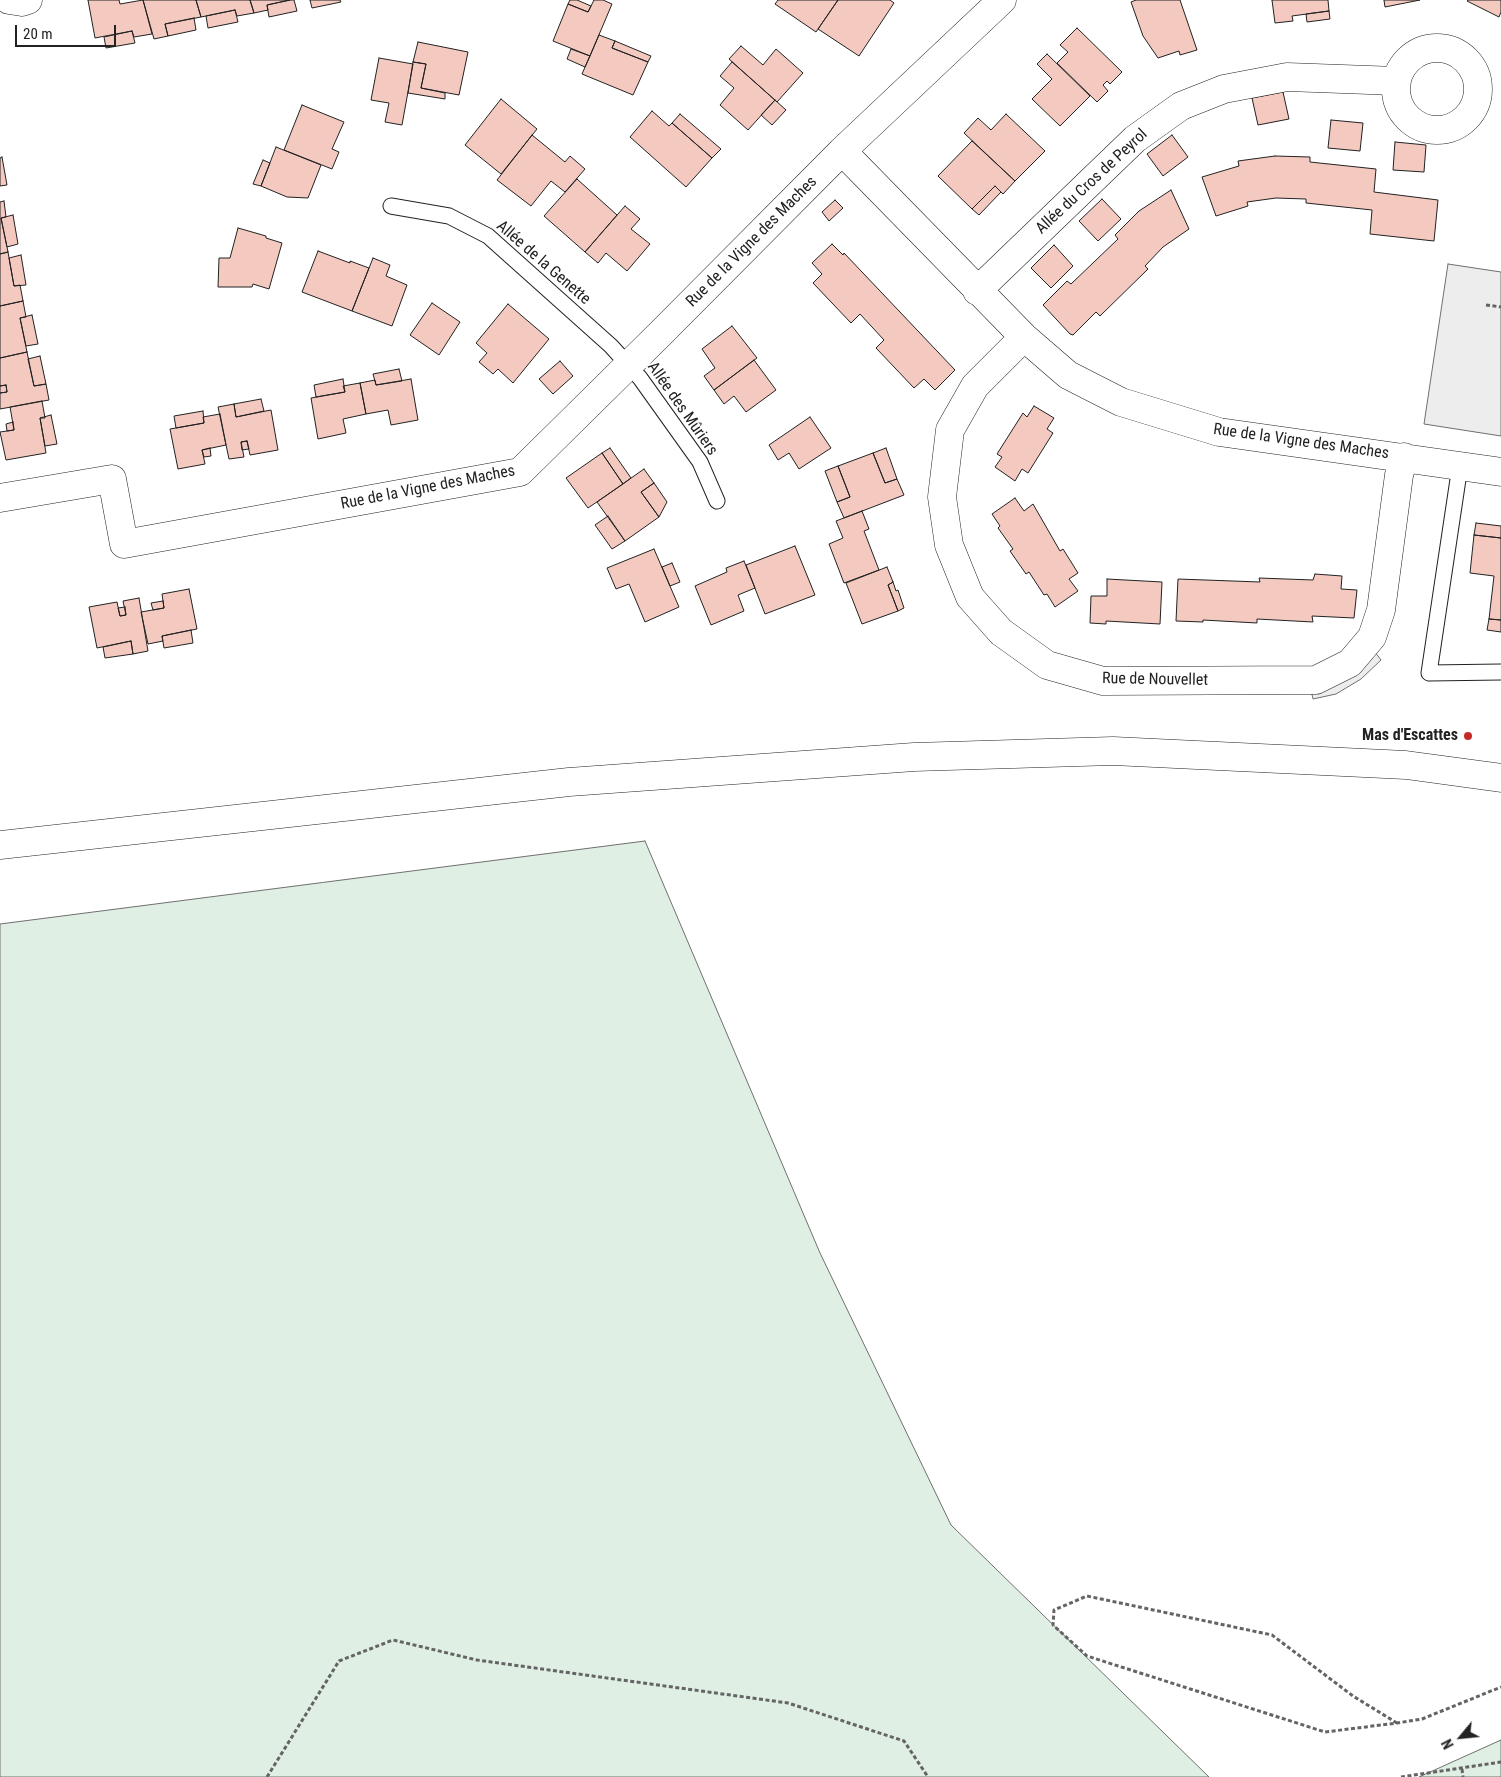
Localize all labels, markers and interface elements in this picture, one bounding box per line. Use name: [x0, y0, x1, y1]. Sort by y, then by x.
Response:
scale bar: [18, 15, 119, 47]
text: 20 m: [23, 25, 53, 43]
street label: Allée du Cros de Peyrol: [1032, 125, 1152, 239]
street label: Rue de la Vigne des Maches: [683, 173, 821, 311]
street label: Allée de la Genette: [492, 217, 594, 309]
street label: Allée des Mûriers: [643, 359, 721, 459]
street label: Rue de la Vigne des Maches: [1212, 420, 1390, 464]
street label: Rue de la Vigne des Maches: [339, 462, 517, 514]
street label: Rue de Nouvellet: [1102, 669, 1208, 691]
place label: Mas d'Escattes: [1362, 726, 1458, 746]
marker: Mas d'Escattes: [1462, 730, 1474, 742]
north arrow: [1436, 1712, 1486, 1762]
text: N: [1439, 1737, 1457, 1752]

